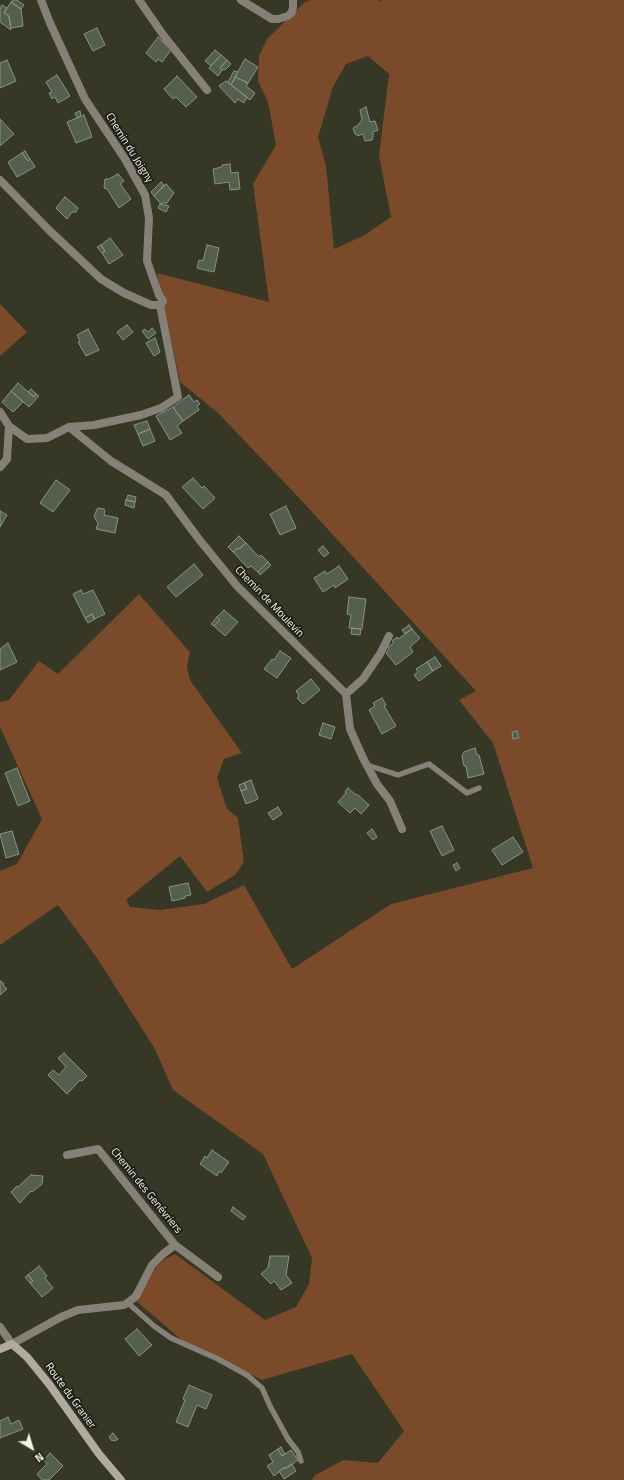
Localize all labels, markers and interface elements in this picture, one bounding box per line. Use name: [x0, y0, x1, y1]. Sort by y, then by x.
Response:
street label: Chemin du Joigny: [102, 111, 156, 185]
street label: Chemin de Moulevin: [232, 564, 306, 640]
street label: Chemin des Genévriers: [108, 1146, 184, 1236]
street label: Route du Granier: [42, 1361, 98, 1431]
north arrow: [12, 1428, 52, 1468]
text: N: [31, 1449, 47, 1466]

